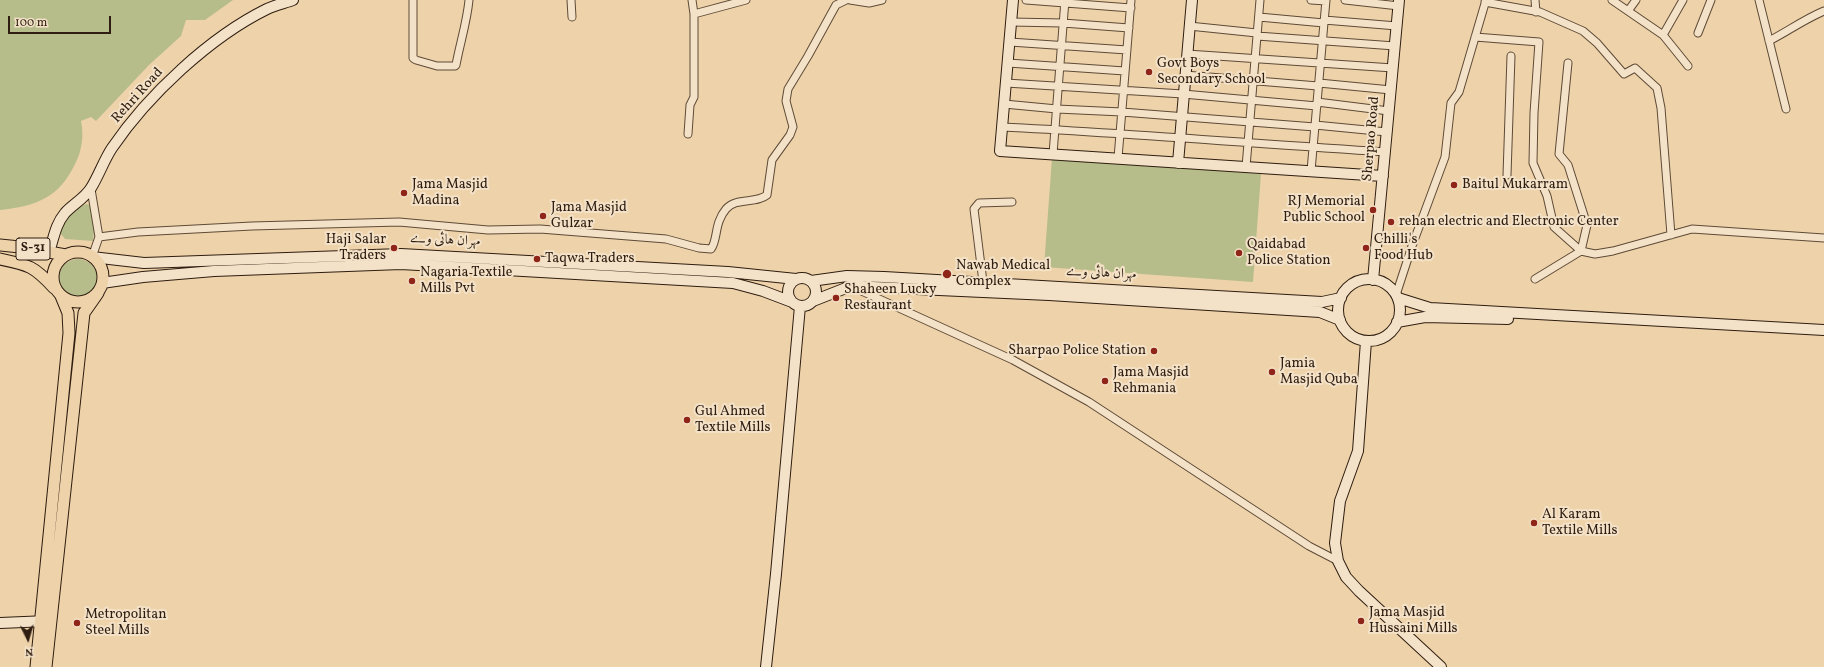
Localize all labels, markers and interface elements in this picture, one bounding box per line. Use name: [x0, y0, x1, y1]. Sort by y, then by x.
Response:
scale bar: [10, 8, 113, 34]
text: 100 m: [15, 15, 47, 31]
place label: Govt Boys Secondary School: [1157, 56, 1265, 88]
street label: Rehri Road: [109, 65, 167, 127]
marker: Govt Boys Secondary School: [1144, 67, 1154, 77]
street label: Sherpao Road: [1360, 96, 1384, 182]
place label: Jama Masjid Madina: [412, 177, 488, 210]
place label: Baitul Mukarram: [1462, 177, 1568, 193]
marker: Baitul Mukarram: [1449, 180, 1459, 190]
marker: Jama Masjid Madina: [399, 188, 409, 198]
place label: RJ Memorial Public School: [1283, 194, 1365, 226]
place label: Jama Masjid Gulzar: [551, 200, 627, 232]
marker: RJ Memorial Public School: [1368, 205, 1378, 215]
marker: Jama Masjid Gulzar: [538, 211, 548, 221]
place label: rehan electric and Electronic Center: [1399, 214, 1619, 230]
marker: rehan electric and Electronic Center: [1386, 217, 1396, 227]
street label: مہران ہائی وے: [409, 231, 481, 251]
place label: Haji Salar Traders: [326, 232, 386, 264]
place label: Chilli's Food Hub: [1374, 232, 1433, 264]
place label: Qaidabad Police Station: [1247, 237, 1331, 270]
road number: S-31: [16, 238, 50, 260]
marker: Haji Salar Traders: [389, 243, 399, 253]
marker: Chilli's Food Hub: [1361, 243, 1371, 253]
marker: Qaidabad Police Station: [1234, 248, 1244, 258]
place label: Taqwa Traders: [545, 251, 634, 267]
marker: Taqwa Traders: [532, 254, 542, 264]
place label: Nawab Medical Complex: [956, 258, 1050, 290]
street label: مہران ہائی وے: [1065, 264, 1137, 284]
place label: Nagaria Textile Mills Pvt: [420, 265, 512, 298]
marker: Nawab Medical Complex: [941, 268, 953, 280]
marker: Nagaria Textile Mills Pvt: [407, 276, 417, 286]
place label: Shaheen Lucky Restaurant: [844, 282, 937, 314]
marker: Shaheen Lucky Restaurant: [831, 293, 841, 303]
place label: Sharpao Police Station: [1008, 343, 1146, 359]
marker: Sharpao Police Station: [1149, 346, 1159, 356]
place label: Jamia Masjid Quba: [1280, 356, 1358, 388]
place label: Jama Masjid Rehmania: [1113, 365, 1189, 398]
marker: Jamia Masjid Quba: [1267, 367, 1277, 377]
marker: Jama Masjid Rehmania: [1100, 376, 1110, 386]
place label: Gul Ahmed Textile Mills: [695, 404, 771, 436]
marker: Gul Ahmed Textile Mills: [682, 415, 692, 425]
place label: Al Karam Textile Mills: [1542, 507, 1618, 540]
marker: Al Karam Textile Mills: [1529, 518, 1539, 528]
place label: Jama Masjid Hussaini Mills: [1369, 605, 1458, 638]
place label: Metropolitan Steel Mills: [85, 607, 167, 640]
marker: Jama Masjid Hussaini Mills: [1356, 616, 1366, 626]
marker: Metropolitan Steel Mills: [72, 618, 82, 628]
north arrow: [8, 619, 48, 659]
text: N: [24, 644, 34, 659]

